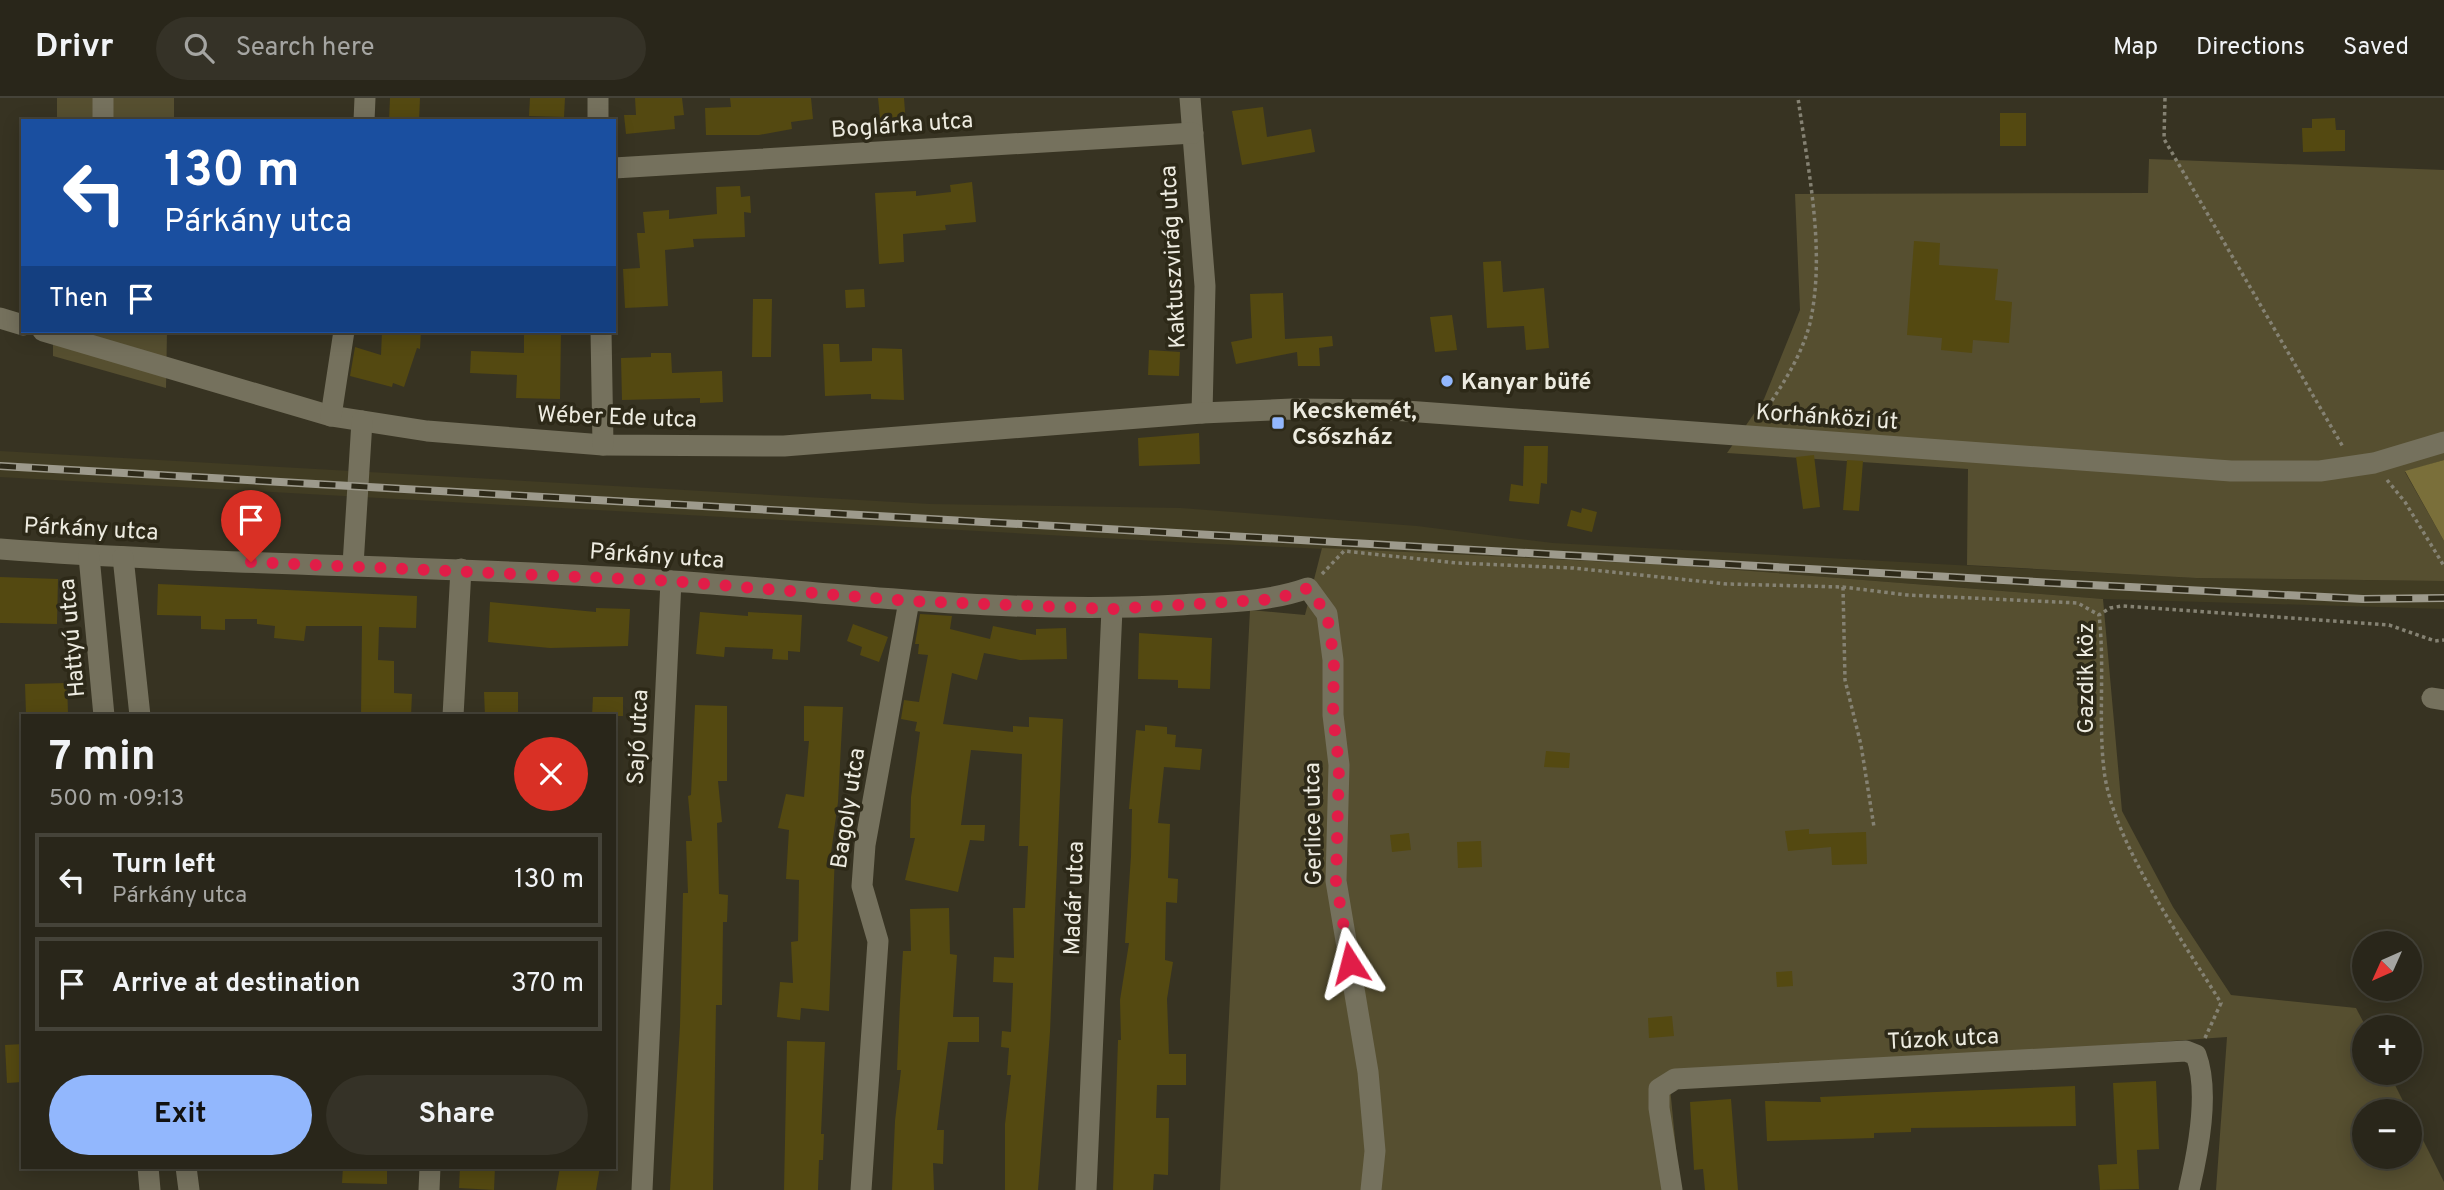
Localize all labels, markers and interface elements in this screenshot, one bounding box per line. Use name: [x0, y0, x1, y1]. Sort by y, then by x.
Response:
search box: [156, 17, 646, 80]
text: Drivr: [35, 27, 114, 69]
icon: search: [180, 29, 218, 67]
text: Search here: [236, 32, 375, 65]
text: Map: [2113, 33, 2158, 63]
text: Directions: [2196, 33, 2305, 63]
text: Saved: [2343, 33, 2409, 63]
street label: Boglárka utca: [830, 107, 974, 146]
text: 130 m: [164, 142, 300, 204]
icon: left: [49, 147, 140, 238]
street label: Kaktuszvirág utca: [1155, 164, 1194, 349]
text: Párkány utca: [164, 203, 352, 243]
icon: arrive: [122, 280, 160, 318]
text: Then: [49, 283, 108, 316]
place label: Kanyar büfé: [1461, 369, 1591, 398]
marker: Kanyar büfé: [1439, 373, 1455, 389]
place label: Kecskemét, Csőszház: [1292, 398, 1417, 453]
street label: Korhánközi út: [1755, 399, 1899, 438]
street label: Wéber Ede utca: [536, 401, 697, 436]
marker: Kecskemét, Csőszház: [1270, 415, 1286, 431]
pin: [221, 490, 281, 562]
icon: arrive: [232, 501, 270, 539]
street label: Párkány utca: [23, 512, 159, 549]
street label: Párkány utca: [588, 538, 725, 577]
street label: Hattyú utca: [54, 577, 93, 698]
street label: Gazdik köz: [2073, 622, 2102, 734]
street label: Sajó utca: [623, 689, 656, 786]
text: 7 min: [49, 732, 156, 785]
button: close: [514, 737, 588, 811]
street label: Bagoly utca: [826, 746, 873, 871]
street label: Gerlice utca: [1299, 762, 1330, 886]
text: 500 m · 09:13: [49, 785, 184, 814]
street label: Madár utca: [1059, 840, 1092, 956]
text: Turn left: [112, 849, 216, 882]
icon: left: [53, 861, 91, 899]
text: 130 m: [514, 864, 584, 897]
text: Párkány utca: [112, 882, 247, 911]
position arrow: [1313, 926, 1387, 1000]
north arrow: [2352, 931, 2422, 1001]
map controls: [2352, 931, 2422, 1169]
icon: arrive: [53, 965, 91, 1003]
text: Arrive at destination: [112, 968, 360, 1001]
text: 370 m: [511, 968, 584, 1001]
button: +: [2352, 1015, 2422, 1085]
street label: Túzok utca: [1886, 1023, 2000, 1058]
button: Exit: [49, 1075, 312, 1155]
button: Share: [326, 1075, 588, 1155]
button: −: [2352, 1099, 2422, 1169]

